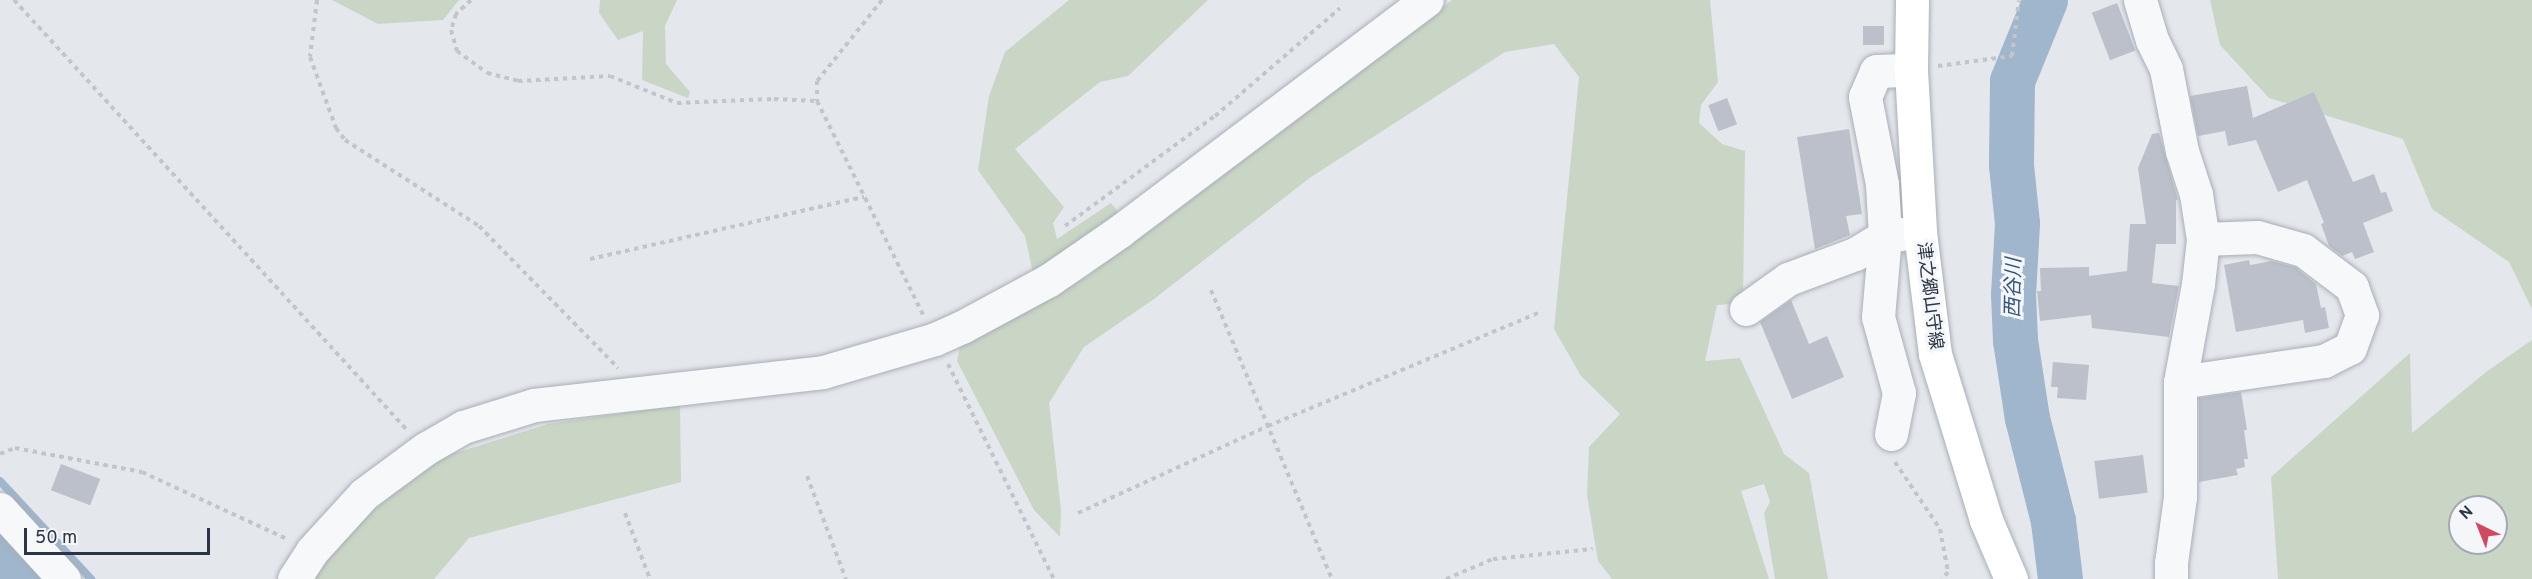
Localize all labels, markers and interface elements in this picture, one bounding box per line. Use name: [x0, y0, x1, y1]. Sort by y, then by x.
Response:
street label: 津之郷山守線: [1911, 241, 1945, 351]
water label: 西谷川: [2002, 258, 2028, 318]
north arrow: [2448, 495, 2508, 555]
text: N: [2456, 502, 2478, 525]
scale bar: [27, 516, 213, 554]
text: 50 m: [35, 527, 77, 550]

